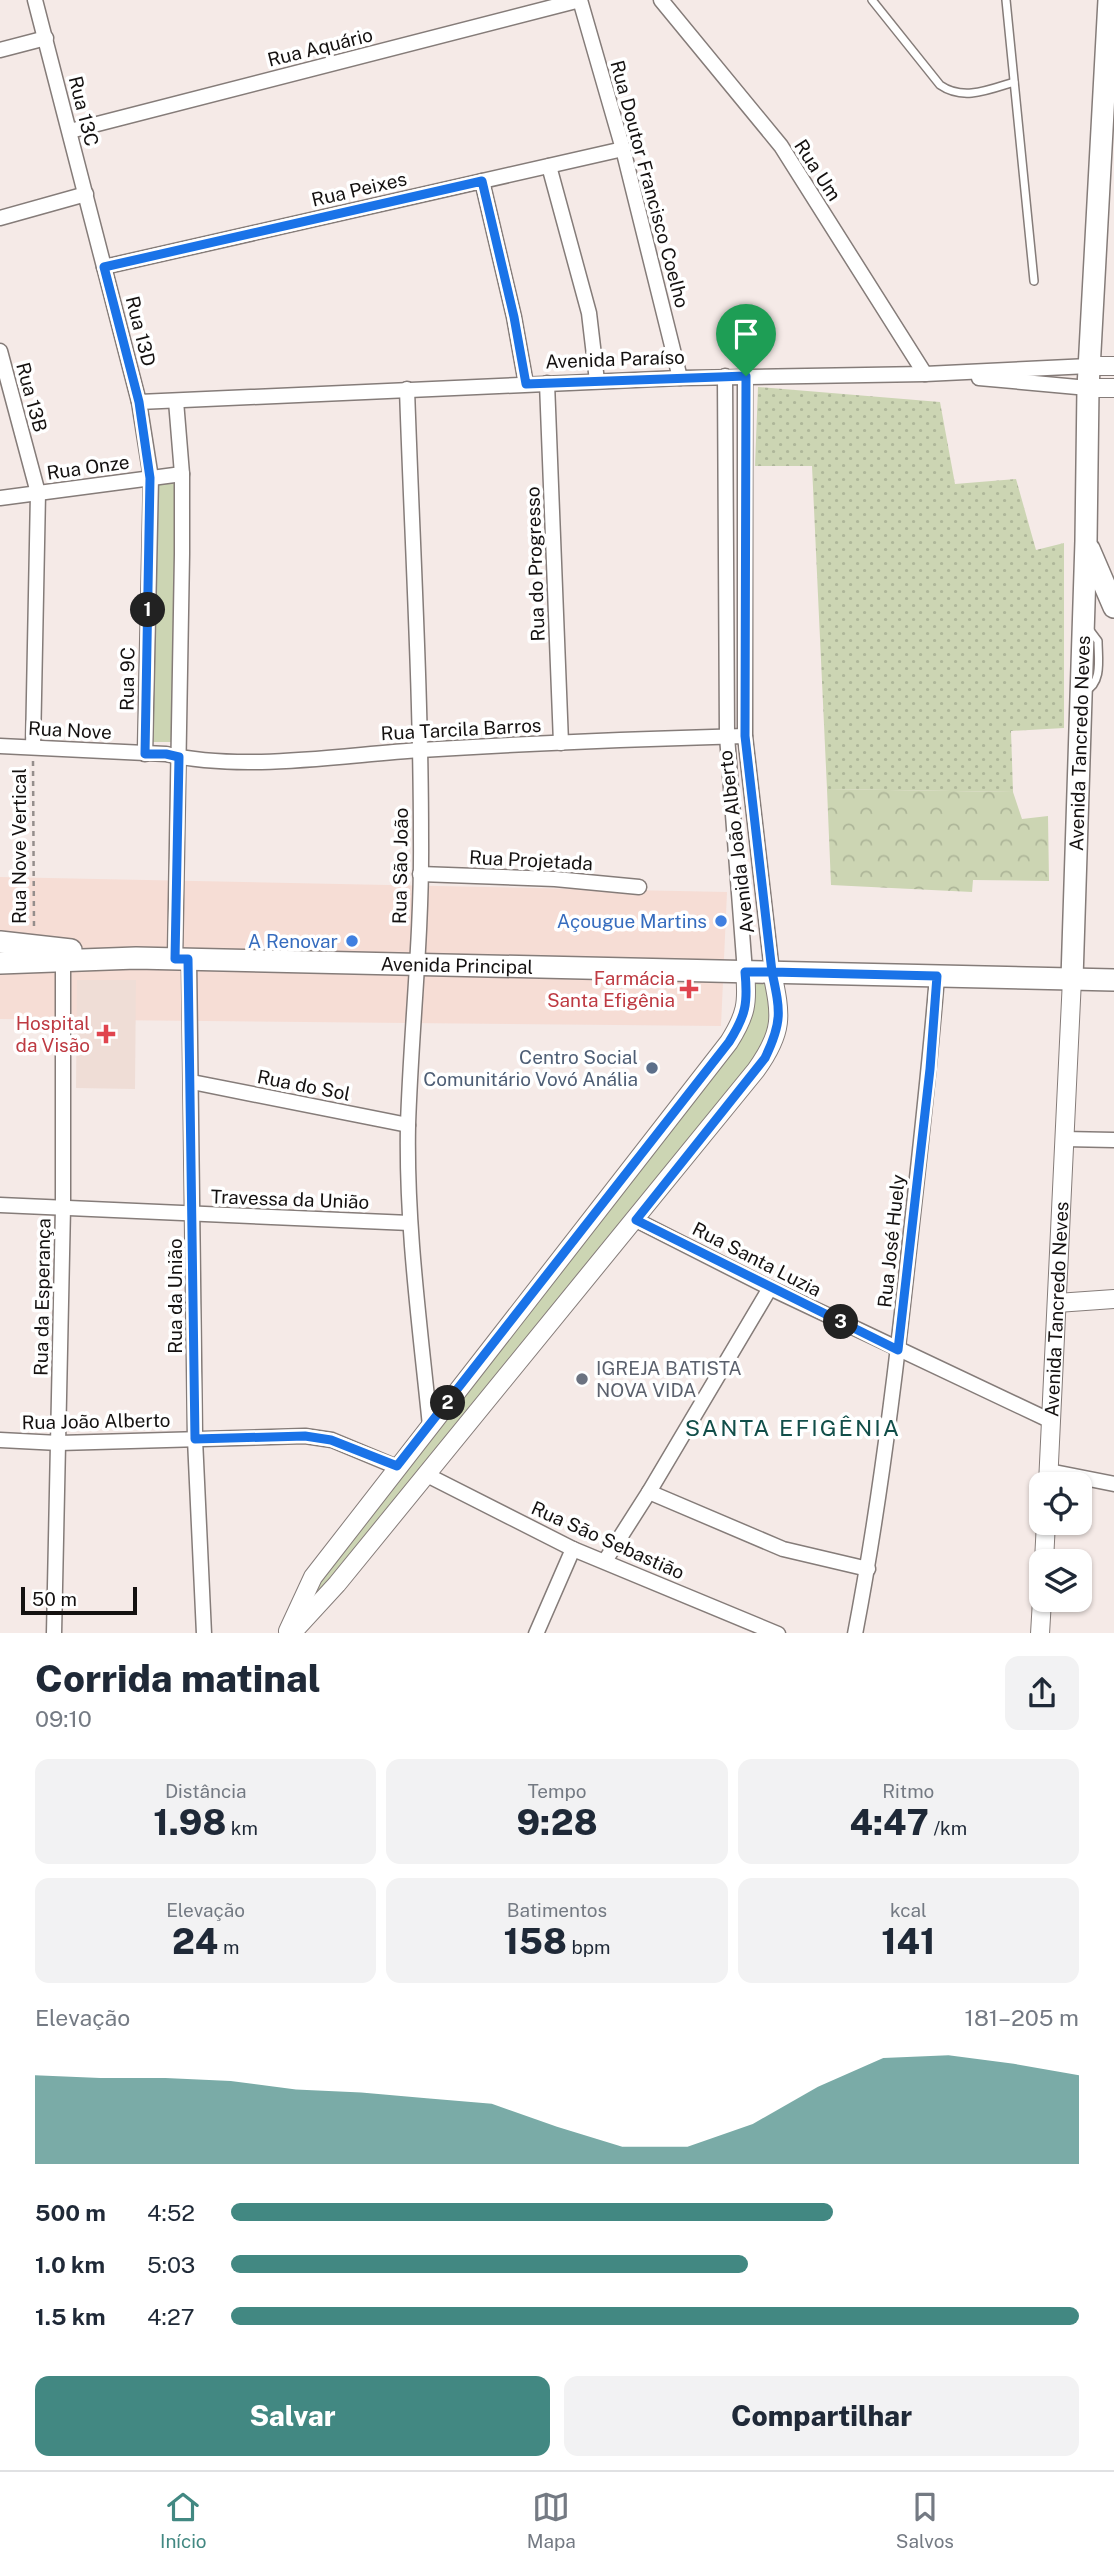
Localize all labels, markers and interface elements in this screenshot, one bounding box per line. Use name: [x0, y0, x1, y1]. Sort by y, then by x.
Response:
street label: Rua Aquário: [265, 23, 375, 71]
street label: Rua Doutor Francisco Coelho: [606, 58, 694, 310]
street label: Rua 13C: [65, 74, 103, 148]
street label: Rua Um: [790, 135, 846, 205]
street label: Rua Peixes: [309, 167, 409, 211]
street label: Rua 13D: [122, 294, 160, 368]
pin: [716, 304, 776, 376]
icon: arrive: [727, 315, 765, 353]
street label: Avenida Paraíso: [545, 346, 685, 372]
street label: Rua 13B: [12, 360, 52, 434]
street label: Rua Onze: [45, 450, 131, 484]
street label: Rua do Progresso: [521, 486, 549, 642]
pin: 1: [130, 592, 166, 628]
text: 1: [143, 598, 152, 620]
street label: Avenida Tancredo Neves: [1065, 635, 1094, 851]
street label: Rua 9C: [115, 647, 139, 711]
street label: Rua Tarcila Barros: [380, 714, 542, 744]
street label: Rua Nove: [28, 717, 112, 743]
street label: Avenida João Alberto: [714, 749, 758, 935]
street label: Rua Nove Vertical: [8, 768, 30, 924]
street label: Rua São João: [388, 808, 412, 924]
street label: Rua Projetada: [469, 846, 593, 874]
place label: Açougue Martins: [557, 910, 707, 932]
marker: Açougue Martins: [713, 913, 729, 929]
place label: A Renovar: [248, 930, 338, 952]
marker: A Renovar: [344, 933, 360, 949]
street label: Avenida Principal: [380, 953, 533, 978]
place label: Farmácia Santa Efigênia: [547, 967, 675, 1011]
marker: Farmácia Santa Efigênia: [681, 981, 697, 997]
place label: Hospital da Visão: [16, 1012, 90, 1056]
marker: Hospital da Visão: [96, 1024, 116, 1044]
place label: Centro Social Comunitário Vovó Anália: [423, 1046, 638, 1090]
marker: Centro Social Comunitário Vovó Anália: [644, 1060, 660, 1076]
street label: Rua do Sol: [256, 1065, 352, 1105]
street label: Rua José Huely: [873, 1173, 909, 1309]
street label: Travessa da União: [210, 1185, 370, 1213]
street label: Avenida Tancredo Neves: [1040, 1201, 1072, 1417]
street label: Rua Santa Luzia: [689, 1217, 825, 1301]
street label: Rua da Esperança: [30, 1218, 54, 1376]
street label: Rua da União: [164, 1238, 186, 1354]
pin: 3: [824, 1304, 858, 1340]
text: 3: [834, 1310, 847, 1332]
place label: IGREJA BATISTA NOVA VIDA: [596, 1357, 742, 1401]
marker: IGREJA BATISTA NOVA VIDA: [574, 1371, 590, 1387]
pin: 2: [430, 1386, 466, 1420]
text: 2: [441, 1391, 454, 1413]
street label: Rua João Alberto: [21, 1409, 171, 1433]
district label: SANTA EFIGÊNIA: [685, 1414, 901, 1441]
map controls: [1029, 1472, 1092, 1612]
button: locate: [1029, 1472, 1092, 1535]
street label: Rua São Sebastião: [528, 1496, 688, 1584]
button: layers: [1029, 1549, 1092, 1612]
scale bar: [21, 1584, 136, 1616]
text: 50 m: [32, 1588, 77, 1610]
text: Corrida matinal: [35, 1656, 321, 1701]
button: share: [1005, 1656, 1079, 1730]
text: 09:10: [35, 1705, 92, 1732]
text: Distância: [165, 1780, 246, 1802]
text: Tempo: [527, 1780, 587, 1802]
text: Ritmo: [882, 1780, 934, 1802]
text: 1.98: [153, 1802, 226, 1843]
text: 9:28: [516, 1802, 598, 1843]
text: 4:47: [850, 1802, 929, 1843]
text: km: [226, 1817, 258, 1839]
text: /km: [929, 1817, 967, 1839]
text: Elevação: [166, 1899, 245, 1921]
text: Batimentos: [507, 1899, 607, 1921]
text: kcal: [890, 1899, 927, 1921]
text: 24: [172, 1921, 218, 1962]
text: 158: [503, 1921, 567, 1962]
text: 141: [881, 1921, 935, 1962]
text: m: [218, 1936, 239, 1958]
text: bpm: [567, 1936, 611, 1958]
text: Elevação: [35, 2004, 130, 2031]
text: 181–205 m: [965, 2004, 1079, 2031]
text: 500 m: [35, 2199, 106, 2226]
text: 4:52: [147, 2199, 195, 2226]
text: 1.0 km: [35, 2251, 105, 2278]
text: 5:03: [147, 2251, 195, 2278]
text: 1.5 km: [35, 2303, 106, 2330]
text: 4:27: [147, 2303, 195, 2330]
button: Salvar: [35, 2376, 550, 2456]
button: Compartilhar: [564, 2376, 1079, 2456]
tab: Início: [160, 2488, 207, 2552]
tab: Mapa: [527, 2488, 576, 2552]
tab: Salvos: [896, 2488, 954, 2552]

